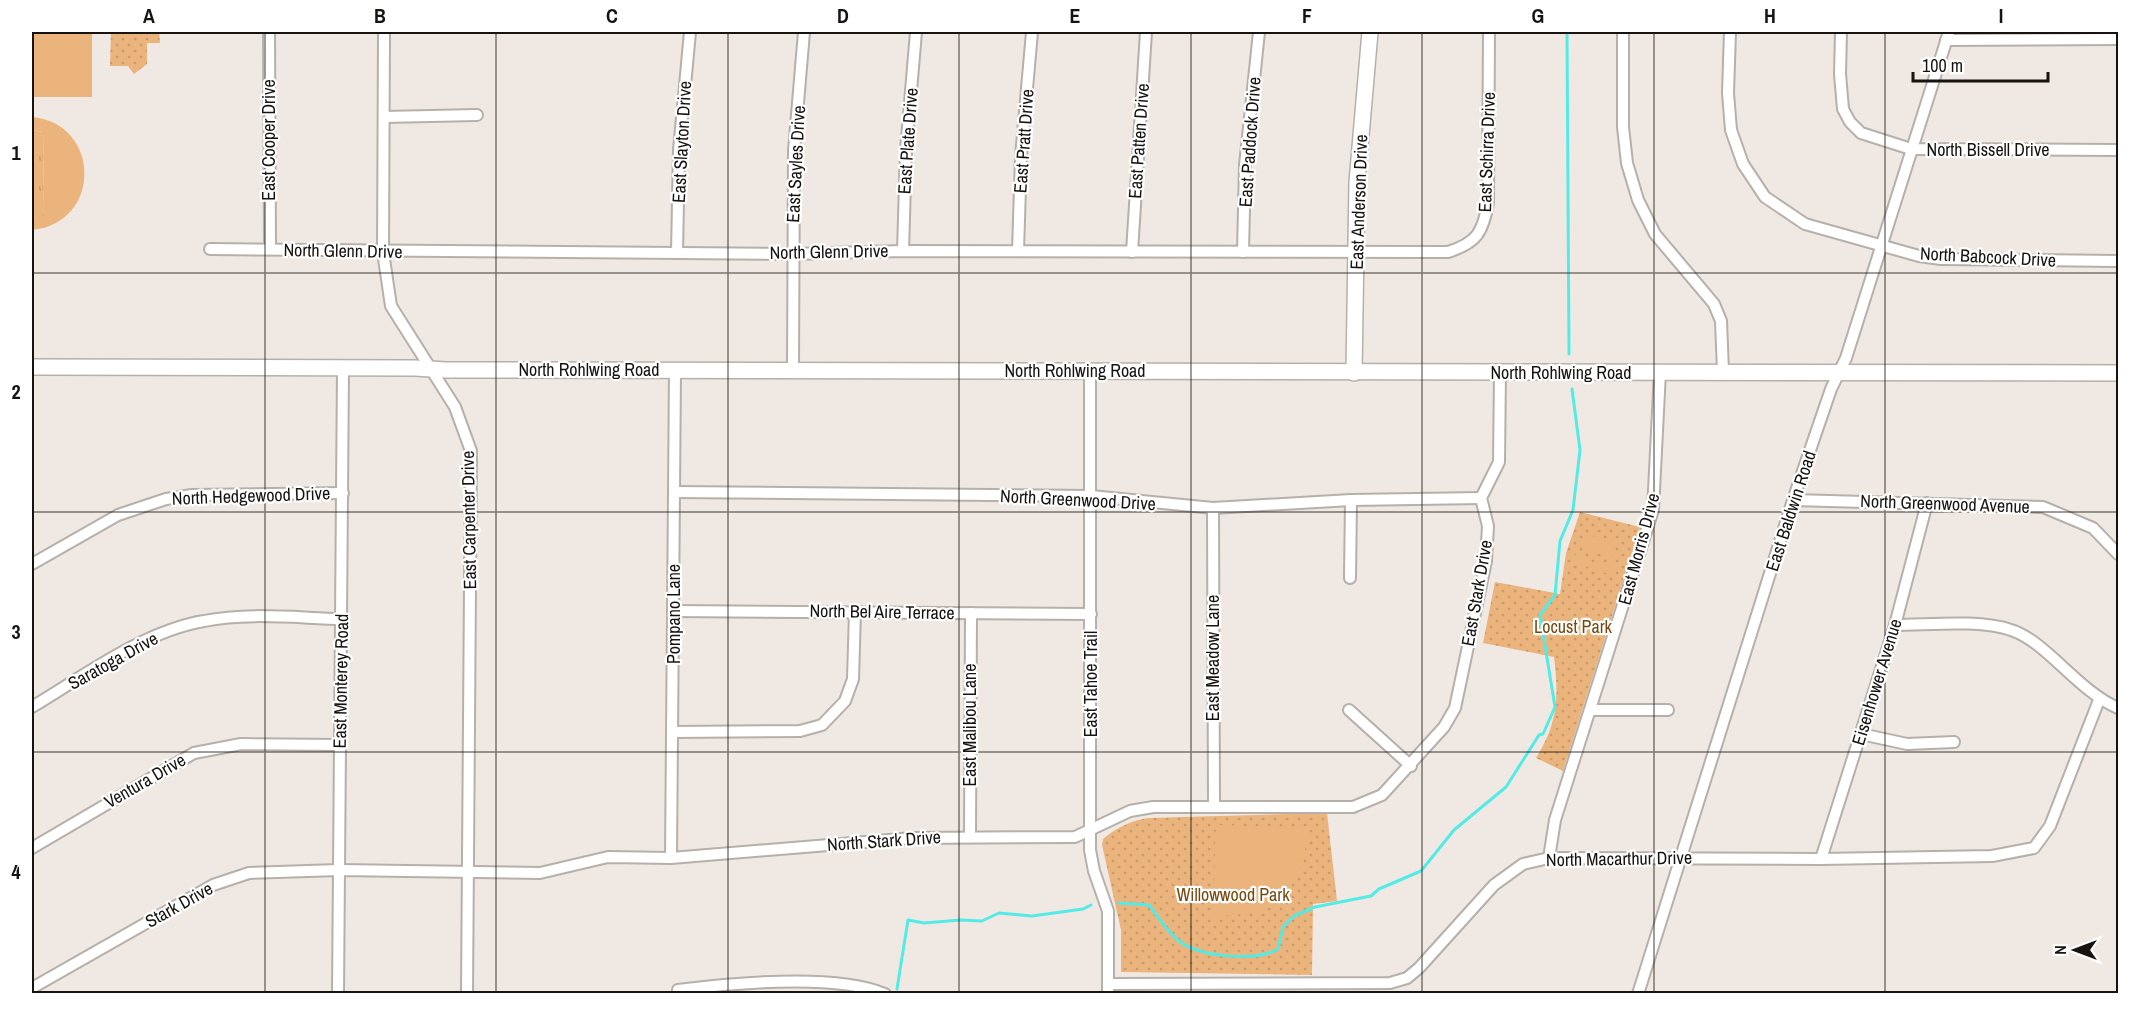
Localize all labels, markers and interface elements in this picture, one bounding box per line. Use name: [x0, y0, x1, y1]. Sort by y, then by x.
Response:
text: A: [143, 2, 155, 29]
text: B: [374, 2, 386, 29]
text: C: [606, 2, 618, 29]
text: D: [837, 2, 849, 29]
text: E: [1070, 2, 1081, 29]
text: F: [1302, 2, 1312, 29]
text: G: [1532, 2, 1544, 29]
text: H: [1764, 2, 1776, 29]
text: I: [1999, 2, 2003, 29]
scale bar: [1913, 45, 2048, 83]
text: 100 m: [1922, 53, 1963, 78]
street label: East Paddock Drive: [1232, 76, 1267, 208]
street label: East Cooper Drive: [256, 79, 281, 201]
street label: East Slayton Drive: [666, 80, 697, 204]
street label: East Patten Drive: [1122, 82, 1155, 200]
street label: East Plate Drive: [891, 87, 924, 195]
street label: East Pratt Drive: [1007, 88, 1040, 194]
street label: East Schirra Drive: [1472, 91, 1501, 213]
street label: East Sayles Drive: [780, 105, 811, 223]
street label: East Anderson Drive: [1344, 134, 1373, 270]
street label: North Bissell Drive: [1926, 137, 2050, 162]
text: 1: [11, 139, 21, 166]
street label: North Glenn Drive: [283, 237, 403, 264]
street label: North Glenn Drive: [769, 238, 889, 265]
street label: North Babcock Drive: [1919, 240, 2057, 273]
street label: North Rohlwing Road: [518, 357, 660, 382]
street label: North Rohlwing Road: [1004, 358, 1146, 383]
street label: North Rohlwing Road: [1490, 360, 1632, 385]
text: 2: [11, 378, 21, 405]
street label: East Baldwin Road: [1759, 447, 1822, 574]
street label: East Carpenter Drive: [455, 450, 482, 590]
street label: North Hedgewood Drive: [171, 480, 331, 511]
street label: North Greenwood Drive: [1000, 483, 1157, 516]
street label: North Greenwood Avenue: [1860, 488, 2030, 519]
street label: East Morris Drive: [1612, 490, 1665, 608]
street label: East Stark Drive: [1455, 538, 1498, 648]
street label: Pompano Lane: [661, 564, 686, 664]
street label: East Meadow Lane: [1200, 595, 1225, 721]
street label: North Bel Aire Terrace: [809, 598, 955, 625]
street label: East Monterey Road: [327, 614, 354, 748]
park label: Locust Park: [1534, 614, 1613, 639]
street label: Eisenhower Avenue: [1845, 616, 1908, 748]
text: 3: [11, 618, 21, 645]
street label: Saratoga Drive: [63, 626, 162, 696]
street label: East Tahoe Trail: [1078, 631, 1103, 737]
street label: East Malibou Lane: [957, 663, 982, 787]
street label: Ventura Drive: [99, 747, 190, 814]
street label: North Stark Drive: [826, 824, 942, 857]
street label: North Macarthur Drive: [1546, 845, 1692, 872]
text: 4: [11, 858, 21, 885]
street label: Stark Drive: [140, 876, 217, 933]
park label: Willowwood Park: [1176, 882, 1290, 907]
north arrow: [2045, 920, 2105, 980]
text: N: [2049, 945, 2071, 955]

